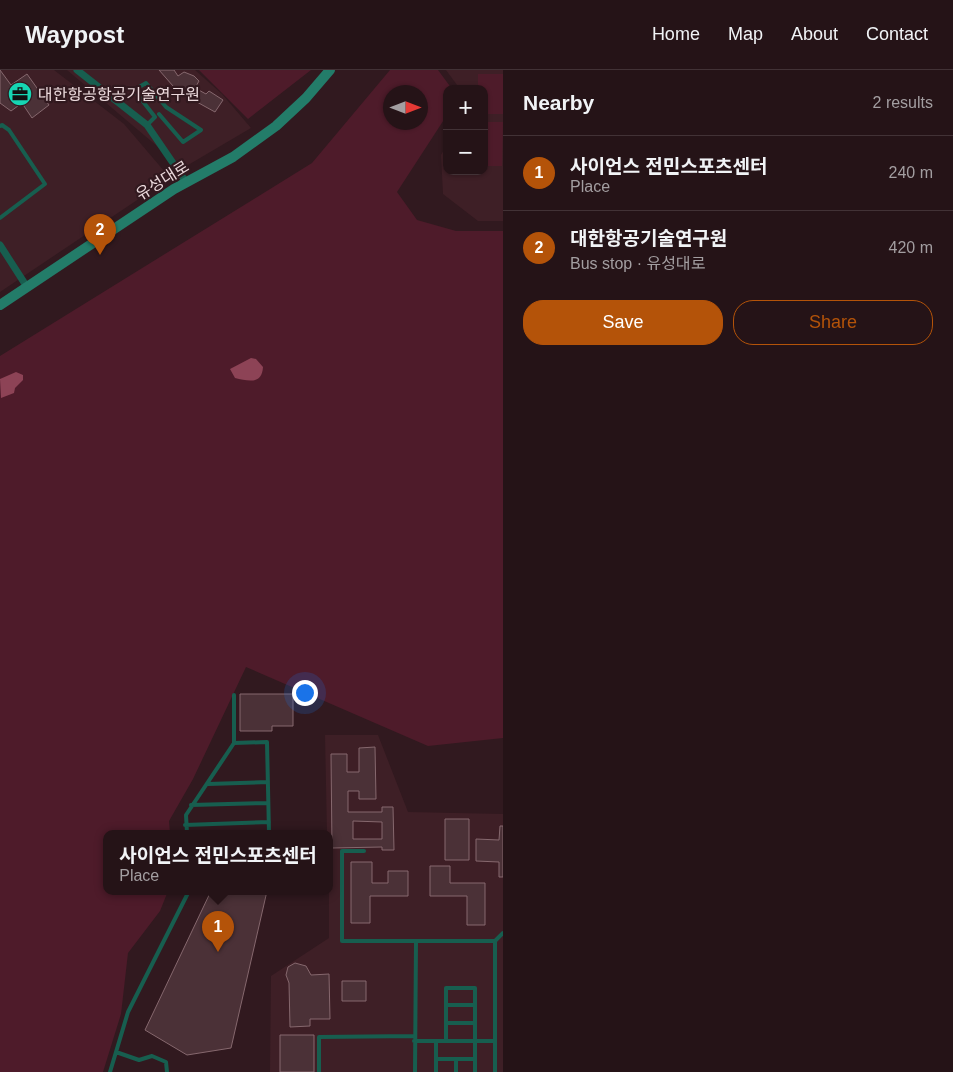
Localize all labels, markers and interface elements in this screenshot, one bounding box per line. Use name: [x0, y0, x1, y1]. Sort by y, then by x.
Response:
text: Waypost: [25, 21, 124, 48]
text: Home: [652, 24, 700, 44]
text: Map: [728, 24, 763, 44]
text: About: [791, 24, 838, 44]
text: Contact: [866, 24, 928, 44]
office icon: 대한항공항공기술연구원: [7, 81, 33, 107]
north arrow: [383, 85, 428, 130]
map controls: [443, 85, 488, 175]
button: +: [443, 85, 488, 130]
place label: 대한항공항공기술연구원: [38, 86, 200, 103]
text: Nearby: [523, 91, 594, 114]
text: 2 results: [873, 94, 933, 111]
button: −: [443, 130, 488, 175]
text: 사이언스 전민스포츠센터: [570, 156, 768, 177]
street label: 유성대로: [133, 157, 192, 203]
text: 1: [535, 164, 543, 181]
text: 240 m: [889, 164, 933, 181]
text: Place: [570, 178, 610, 195]
pin: 2: [84, 214, 116, 255]
text: 대한항공기술연구원: [570, 228, 727, 249]
text: 2: [535, 239, 543, 256]
text: 420 m: [889, 239, 933, 256]
text: Bus stop · 유성대로: [570, 255, 705, 272]
button: Save: [523, 300, 723, 345]
button: Share: [733, 300, 933, 345]
your location: [292, 680, 318, 706]
popup: [103, 830, 333, 895]
text: 사이언스 전민스포츠센터: [119, 845, 317, 866]
text: Place: [119, 867, 159, 884]
pin: 1: [202, 911, 234, 952]

